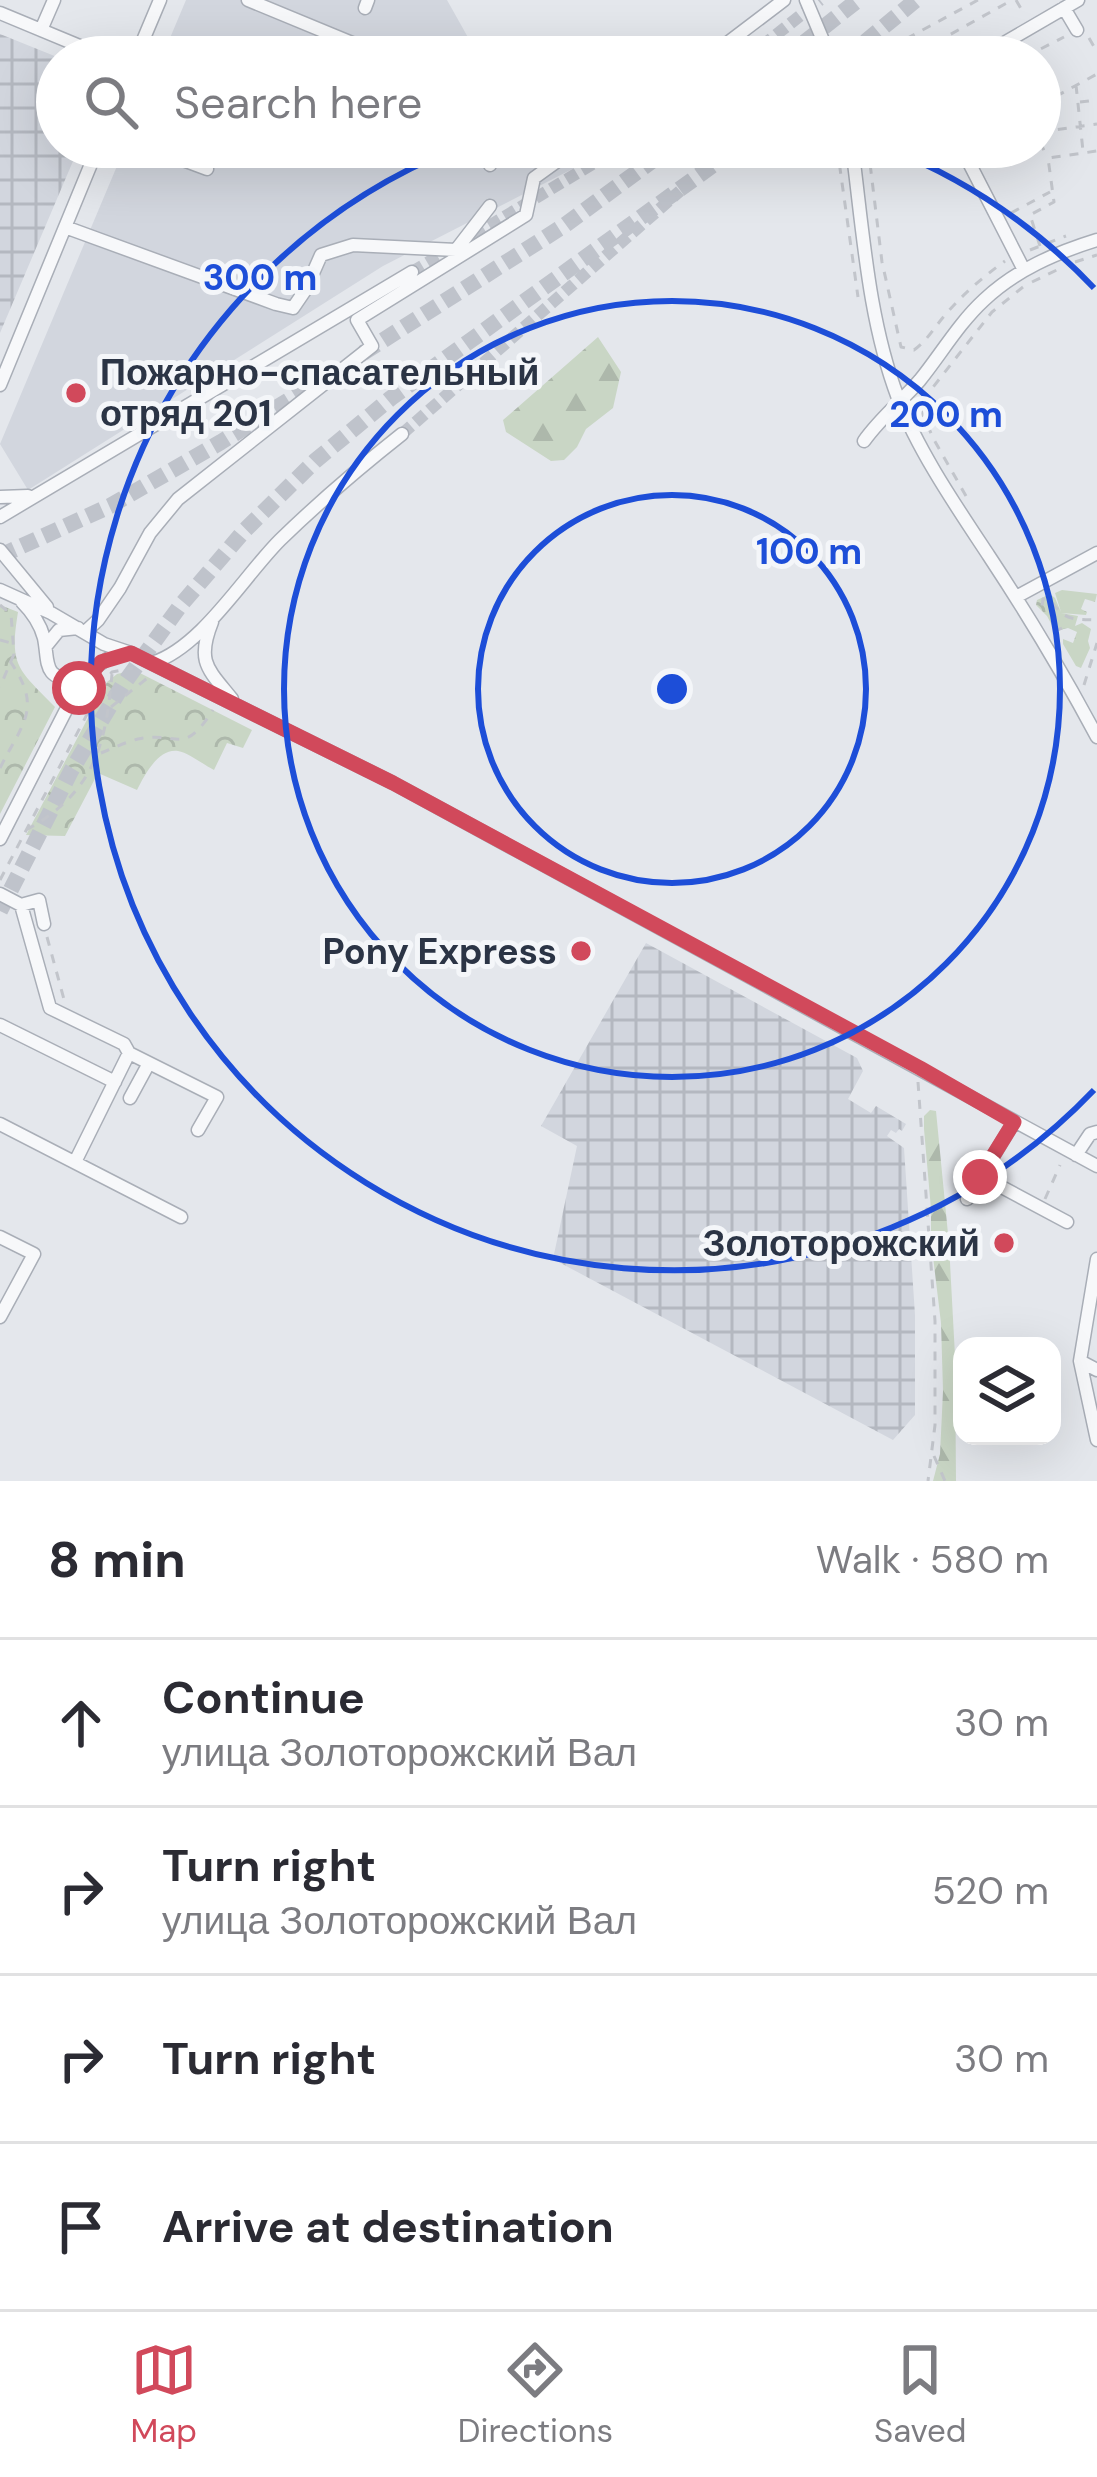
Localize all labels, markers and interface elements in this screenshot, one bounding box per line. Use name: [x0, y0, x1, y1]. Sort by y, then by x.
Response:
search box: [36, 36, 1061, 168]
icon: search: [78, 69, 144, 135]
text: Search here: [174, 73, 422, 132]
text: 300 m: [203, 254, 317, 301]
place label: Пожарно-спасательный отряд 201: [100, 349, 539, 437]
marker: Пожарно-спасательный отряд 201: [63, 380, 89, 406]
text: 200 m: [889, 391, 1003, 438]
text: 100 m: [756, 528, 862, 575]
route start: [52, 661, 106, 715]
centre of rings: [651, 668, 693, 710]
place label: Pony Express: [323, 928, 557, 975]
marker: Pony Express: [568, 938, 594, 964]
route end: [953, 1150, 1007, 1204]
place label: Золоторожский: [703, 1220, 980, 1267]
marker: Золоторожский: [991, 1230, 1017, 1256]
map controls: [953, 1337, 1061, 1445]
button: layers: [953, 1337, 1061, 1445]
text: 8 min: [48, 1526, 186, 1593]
text: Walk · 580 m: [816, 1534, 1049, 1585]
text: Continue: [162, 1668, 365, 1727]
icon: ahead: [48, 1690, 114, 1756]
text: 30 m: [954, 1697, 1049, 1748]
text: улица Золоторожский Вал: [162, 1727, 637, 1778]
text: Turn right: [162, 1836, 376, 1895]
icon: right: [48, 1858, 114, 1924]
text: 520 m: [932, 1865, 1049, 1916]
text: улица Золоторожский Вал: [162, 1895, 637, 1946]
icon: right: [48, 2026, 114, 2092]
text: Turn right: [162, 2029, 376, 2088]
text: 30 m: [954, 2033, 1049, 2084]
icon: arrive: [48, 2194, 114, 2260]
text: Arrive at destination: [162, 2197, 614, 2256]
tab: Map: [130, 2337, 197, 2452]
tab: Directions: [458, 2337, 613, 2452]
tab: Saved: [874, 2337, 967, 2452]

